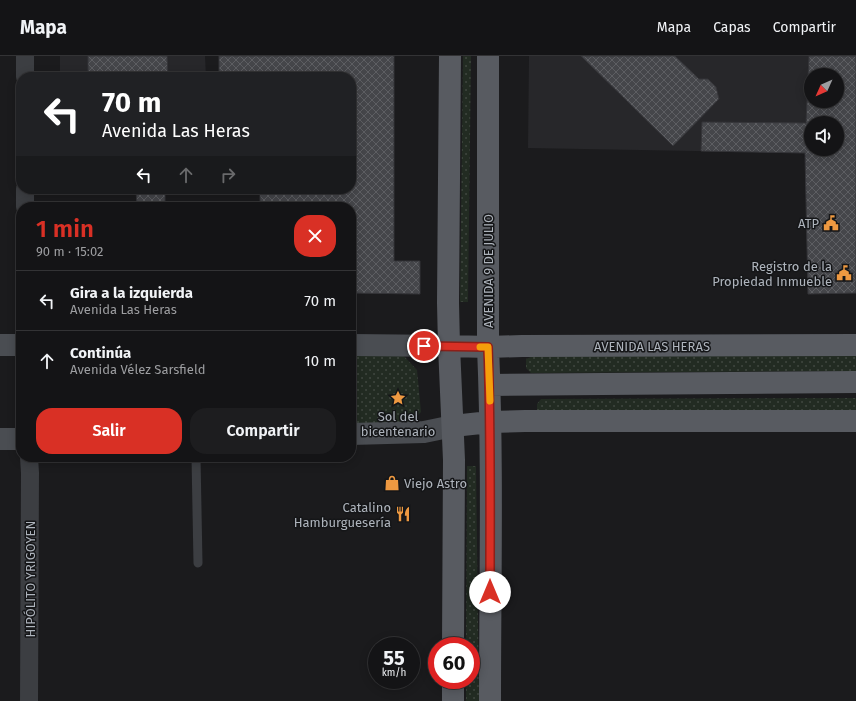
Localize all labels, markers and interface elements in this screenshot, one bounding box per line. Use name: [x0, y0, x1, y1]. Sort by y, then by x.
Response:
text: Mapa: [20, 16, 67, 39]
text: Mapa: [657, 19, 691, 36]
text: Capas: [713, 19, 751, 36]
text: Compartir: [773, 19, 836, 36]
north arrow: [804, 68, 844, 108]
map controls: [804, 68, 844, 156]
text: 70 m: [102, 86, 161, 119]
icon: left: [36, 88, 88, 140]
button: sound: [804, 116, 844, 156]
text: Avenida Las Heras: [102, 120, 250, 142]
icon: left: [133, 164, 155, 186]
icon: ahead: [175, 164, 197, 186]
icon: right: [217, 164, 239, 186]
street label: AVENIDA 9 DE JULIO: [481, 214, 496, 328]
public building icon: ATP: [822, 214, 840, 232]
text: 1 min: [36, 215, 94, 243]
button: close: [294, 215, 336, 257]
place label: ATP: [798, 216, 819, 231]
text: 90 m · 15:02: [36, 244, 103, 259]
place label: Registro de la Propiedad Inmueble: [712, 259, 832, 289]
public building icon: Registro de la Propiedad Inmueble: [835, 264, 853, 282]
text: Gira a la izquierda: [70, 284, 193, 302]
icon: left: [36, 290, 58, 312]
text: 70 m: [304, 292, 336, 310]
text: Avenida Las Heras: [70, 302, 177, 317]
pin: [407, 329, 441, 363]
icon: arrive: [413, 335, 435, 357]
street label: AVENIDA LAS HERAS: [594, 339, 710, 354]
text: Continúa: [70, 344, 131, 362]
icon: ahead: [36, 350, 58, 372]
text: 10 m: [304, 352, 336, 370]
text: Avenida Vélez Sarsfield: [70, 362, 205, 377]
place icon: Sol del bicentenario: [389, 389, 407, 407]
button: Salir: [36, 408, 182, 454]
button: Compartir: [190, 408, 336, 454]
place label: Sol del bicentenario: [361, 409, 435, 439]
shop icon: Viejo Astro: [383, 474, 401, 492]
place label: Viejo Astro: [404, 476, 467, 491]
place label: Catalino Hamburguesería: [294, 500, 391, 530]
restaurant icon: Catalino Hamburguesería: [394, 505, 412, 523]
street label: HIPÓLITO YRIGOYEN: [23, 521, 38, 637]
position arrow: [469, 571, 511, 613]
speed limit sign: 60: [428, 637, 480, 689]
text: 55: [383, 646, 405, 670]
text: km/h: [382, 667, 406, 679]

